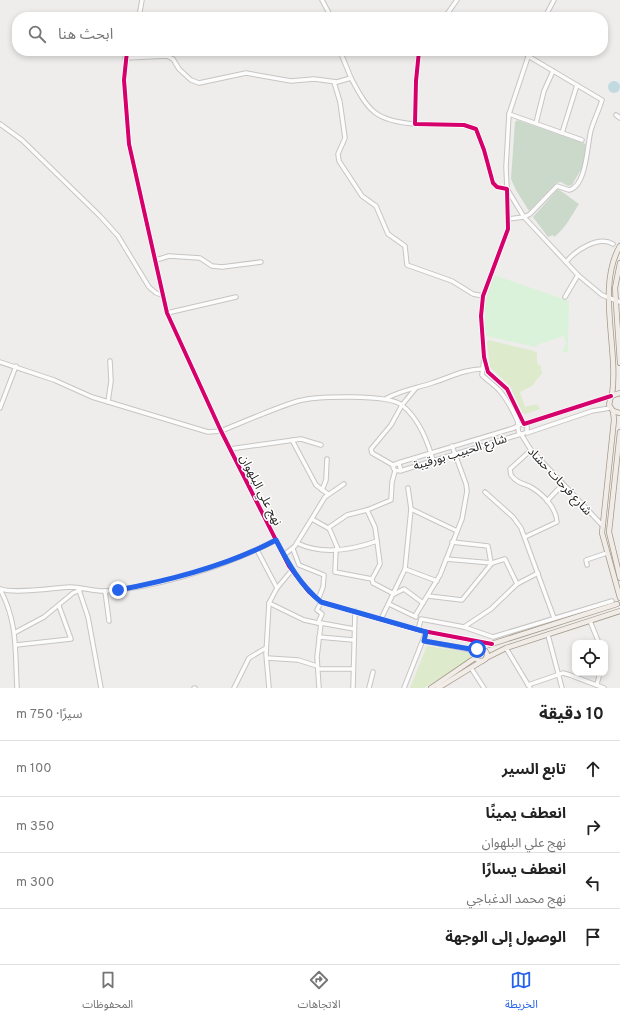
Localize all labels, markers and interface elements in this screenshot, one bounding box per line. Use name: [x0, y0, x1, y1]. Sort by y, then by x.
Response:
search box: [12, 12, 608, 56]
icon: search: [26, 23, 48, 45]
text: ابحث هنا: [58, 26, 113, 45]
street label: شارع الحبيب بورقيبة: [412, 431, 509, 475]
street label: شارع فرحات حشاد: [524, 444, 595, 519]
street label: نهج علي البلهوان: [235, 452, 285, 529]
route end: [109, 581, 127, 599]
route start: [468, 640, 486, 658]
map controls: [572, 640, 608, 676]
button: locate: [572, 640, 608, 676]
text: 10 دقيقة: [539, 704, 604, 726]
text: سيرًا · 750 m: [16, 707, 82, 723]
icon: ahead: [582, 758, 604, 780]
text: 100 m: [16, 761, 52, 777]
text: تابع السير: [502, 761, 566, 780]
text: انعطف يمينًا: [486, 805, 566, 824]
icon: right: [582, 816, 604, 838]
text: 350 m: [16, 819, 54, 835]
text: نهج علي البلهوان: [482, 836, 566, 852]
text: انعطف يسارًا: [482, 861, 566, 880]
icon: left: [582, 872, 604, 894]
text: 300 m: [16, 875, 54, 891]
text: نهج محمد الدغباجي: [466, 892, 566, 908]
icon: arrive: [582, 926, 604, 948]
text: الوصول إلى الوجهة: [445, 929, 566, 948]
tab: المحفوظات: [82, 969, 133, 1016]
tab: الاتجاهات: [298, 969, 341, 1016]
tab: الخريطة: [505, 969, 538, 1016]

